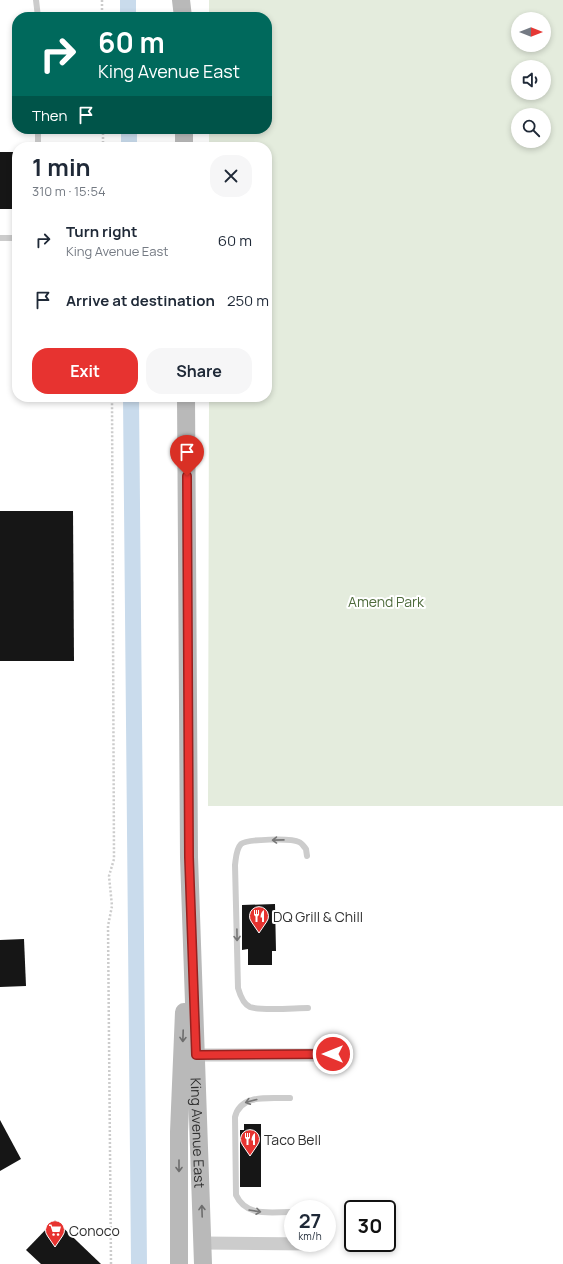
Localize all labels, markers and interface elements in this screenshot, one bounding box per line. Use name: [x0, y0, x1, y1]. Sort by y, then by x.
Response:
north arrow: [511, 12, 551, 52]
map controls: [511, 12, 551, 148]
text: 60 m: [98, 23, 165, 61]
icon: right: [32, 28, 84, 80]
text: King Avenue East: [98, 59, 240, 83]
button: sound: [511, 60, 551, 100]
icon: arrive: [75, 104, 97, 126]
text: Then: [32, 105, 67, 126]
button: search: [511, 108, 551, 148]
text: 1 min: [32, 150, 91, 183]
button: close: [210, 155, 252, 197]
text: 310 m · 15:54: [32, 182, 106, 200]
text: Turn right: [66, 221, 137, 242]
icon: right: [32, 229, 54, 251]
text: 60 m: [218, 230, 252, 251]
text: King Avenue East: [66, 242, 169, 260]
icon: arrive: [32, 289, 54, 311]
text: Arrive at destination: [66, 290, 215, 311]
text: 250 m: [227, 290, 269, 311]
button: Exit: [32, 348, 138, 394]
button: Share: [146, 348, 252, 394]
pin: [170, 435, 204, 476]
icon: arrive: [176, 441, 198, 463]
park label: Amend Park: [348, 592, 425, 611]
one-way arrow: [272, 836, 285, 844]
restaurant icon: DQ Grill & Chill: [248, 905, 270, 933]
place label: DQ Grill & Chill: [273, 907, 363, 926]
one-way arrow: [233, 928, 240, 941]
one-way arrow: [179, 1029, 187, 1042]
position arrow: [312, 1033, 354, 1075]
street label: King Avenue East: [187, 1077, 210, 1189]
one-way arrow: [245, 1098, 258, 1105]
restaurant icon: Taco Bell: [239, 1128, 261, 1156]
place label: Taco Bell: [264, 1130, 321, 1149]
one-way arrow: [175, 1159, 183, 1172]
speed limit sign: 30: [344, 1200, 396, 1252]
one-way arrow: [198, 1205, 205, 1218]
one-way arrow: [248, 1207, 261, 1215]
text: 27: [299, 1207, 321, 1234]
supermarket icon: Conoco: [44, 1219, 66, 1247]
place label: Conoco: [69, 1221, 120, 1240]
text: km/h: [298, 1229, 322, 1243]

